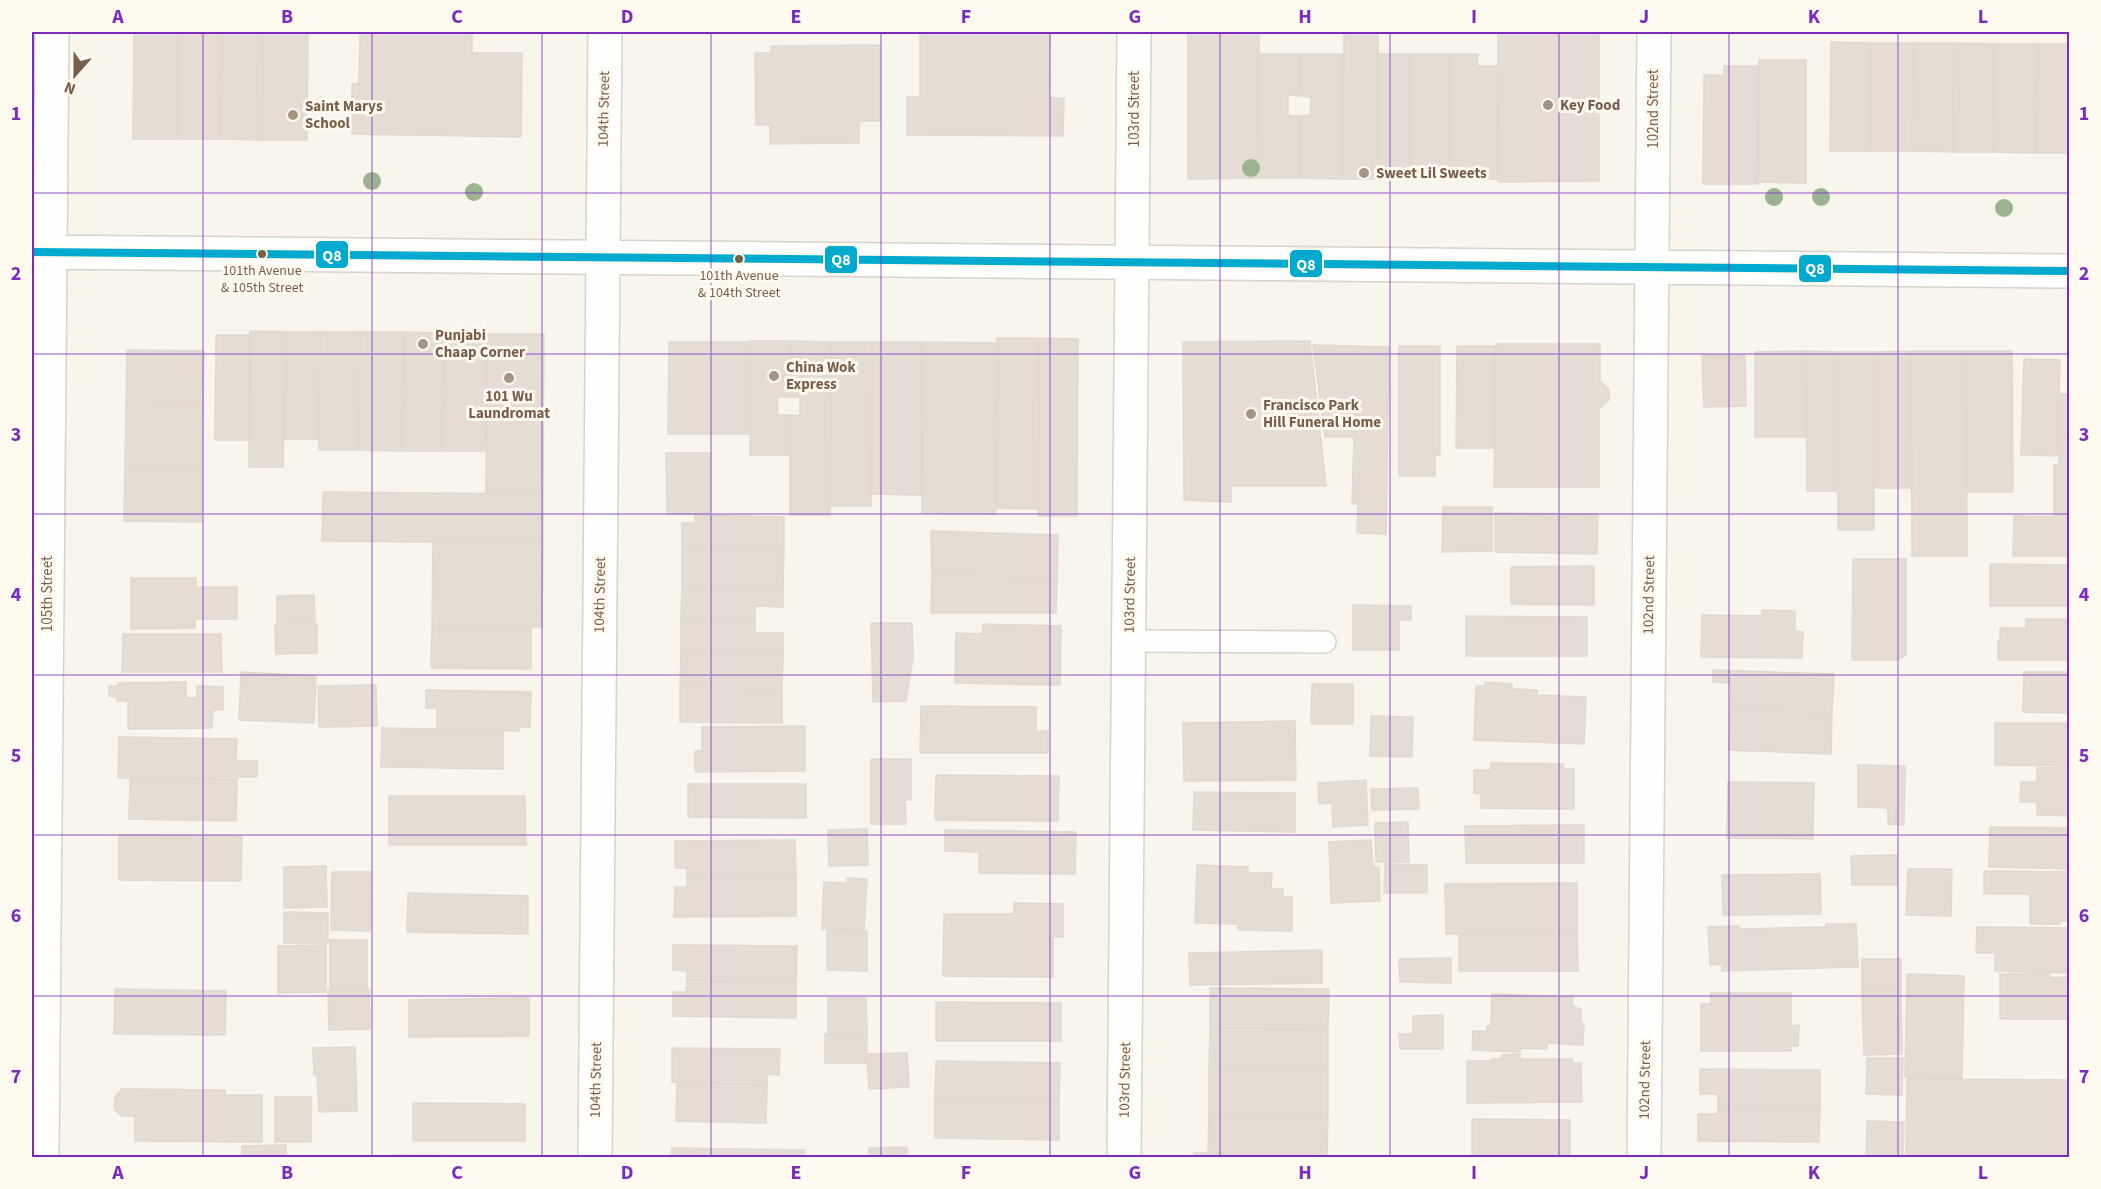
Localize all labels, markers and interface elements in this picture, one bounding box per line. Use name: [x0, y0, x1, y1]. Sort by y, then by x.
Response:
text: A: [111, 3, 124, 31]
text: B: [281, 3, 293, 31]
text: C: [451, 3, 463, 31]
text: D: [621, 3, 633, 31]
text: E: [791, 3, 801, 31]
text: F: [961, 3, 971, 31]
text: G: [1129, 3, 1141, 31]
text: H: [1298, 3, 1312, 31]
text: I: [1471, 3, 1477, 31]
text: J: [1639, 3, 1649, 31]
text: K: [1808, 3, 1821, 31]
text: L: [1978, 3, 1988, 31]
north arrow: [45, 45, 105, 105]
street label: 102nd Street: [1643, 69, 1664, 149]
street label: 104th Street: [593, 71, 615, 147]
street label: 103rd Street: [1124, 71, 1145, 147]
text: N: [61, 76, 79, 100]
place label: Key Food: [1560, 95, 1620, 116]
place label: Saint Marys School: [305, 96, 383, 134]
marker: Key Food: [1541, 98, 1555, 112]
text: 1: [11, 100, 21, 128]
text: 1: [2079, 100, 2089, 128]
marker: Saint Marys School: [286, 108, 300, 122]
place label: Sweet Lil Sweets: [1376, 163, 1487, 184]
marker: Sweet Lil Sweets: [1357, 166, 1371, 180]
line badge: Q8: [315, 240, 349, 269]
text: Q8: [322, 245, 342, 267]
line badge: Q8: [824, 245, 858, 274]
marker: 101th Avenue & 105th Street: [256, 248, 268, 260]
text: Q8: [831, 249, 851, 271]
line badge: Q8: [1289, 249, 1323, 278]
marker: 101th Avenue & 104th Street: [733, 253, 745, 265]
text: Q8: [1296, 254, 1316, 276]
line badge: Q8: [1798, 254, 1832, 283]
text: Q8: [1805, 258, 1825, 280]
text: 2: [11, 260, 21, 288]
text: 2: [2079, 260, 2089, 288]
place label: 101th Avenue & 105th Street: [221, 261, 303, 298]
place label: 101th Avenue & 104th Street: [698, 266, 780, 303]
place label: Punjabi Chaap Corner: [435, 325, 525, 363]
marker: Punjabi Chaap Corner: [416, 337, 430, 351]
place label: China Wok Express: [786, 357, 856, 395]
marker: China Wok Express: [767, 369, 781, 383]
marker: 101 Wu Laundromat: [502, 371, 516, 385]
place label: 101 Wu Laundromat: [468, 386, 550, 424]
place label: Francisco Park Hill Funeral Home: [1263, 395, 1381, 433]
marker: Francisco Park Hill Funeral Home: [1244, 407, 1258, 421]
text: 3: [11, 421, 21, 449]
text: 3: [2079, 421, 2089, 449]
street label: 102nd Street: [1638, 555, 1660, 635]
street label: 105th Street: [37, 556, 58, 632]
street label: 104th Street: [589, 557, 611, 633]
street label: 103rd Street: [1119, 557, 1141, 633]
text: 4: [11, 581, 22, 609]
text: 4: [2079, 581, 2090, 609]
text: 5: [11, 742, 21, 770]
text: 5: [2079, 742, 2089, 770]
text: 6: [11, 902, 21, 930]
text: 6: [2079, 902, 2089, 930]
street label: 102nd Street: [1634, 1040, 1656, 1120]
street label: 104th Street: [585, 1042, 607, 1118]
street label: 103rd Street: [1114, 1042, 1136, 1118]
text: 7: [11, 1063, 21, 1091]
text: 7: [2079, 1063, 2089, 1091]
text: A: [111, 1159, 124, 1187]
text: B: [281, 1159, 293, 1187]
text: C: [451, 1159, 463, 1187]
text: D: [621, 1159, 633, 1187]
text: E: [791, 1159, 801, 1187]
text: F: [961, 1159, 971, 1187]
text: G: [1129, 1159, 1141, 1187]
text: H: [1298, 1159, 1312, 1187]
text: I: [1471, 1159, 1477, 1187]
text: J: [1639, 1159, 1649, 1187]
text: K: [1808, 1159, 1821, 1187]
text: L: [1978, 1159, 1988, 1187]

